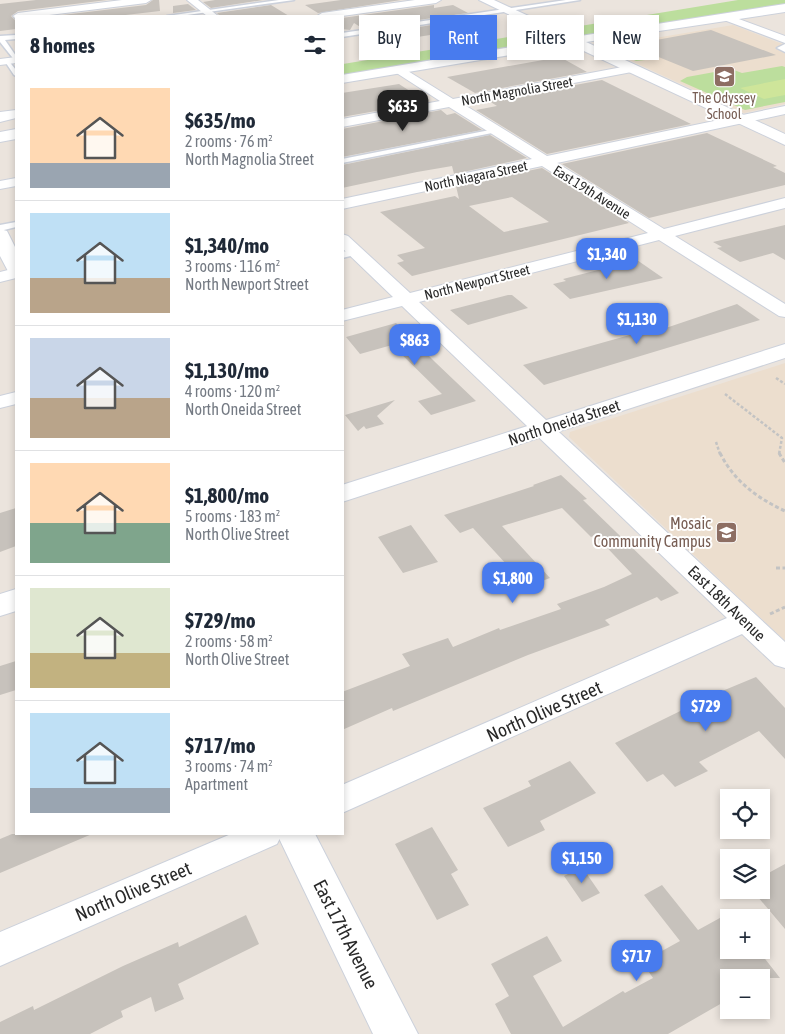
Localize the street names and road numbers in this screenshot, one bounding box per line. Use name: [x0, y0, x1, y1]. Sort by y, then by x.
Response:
street label: North Magnolia Street: [460, 73, 574, 109]
street label: North Niagara Street: [423, 157, 529, 195]
street label: East 19th Avenue: [550, 162, 634, 222]
street label: North Newport Street: [423, 261, 531, 303]
street label: North Oneida Street: [506, 395, 623, 449]
street label: East 18th Avenue: [685, 562, 769, 644]
street label: North Olive Street: [483, 676, 605, 746]
street label: North Olive Street: [72, 857, 194, 925]
street label: East 17th Avenue: [309, 876, 383, 992]

